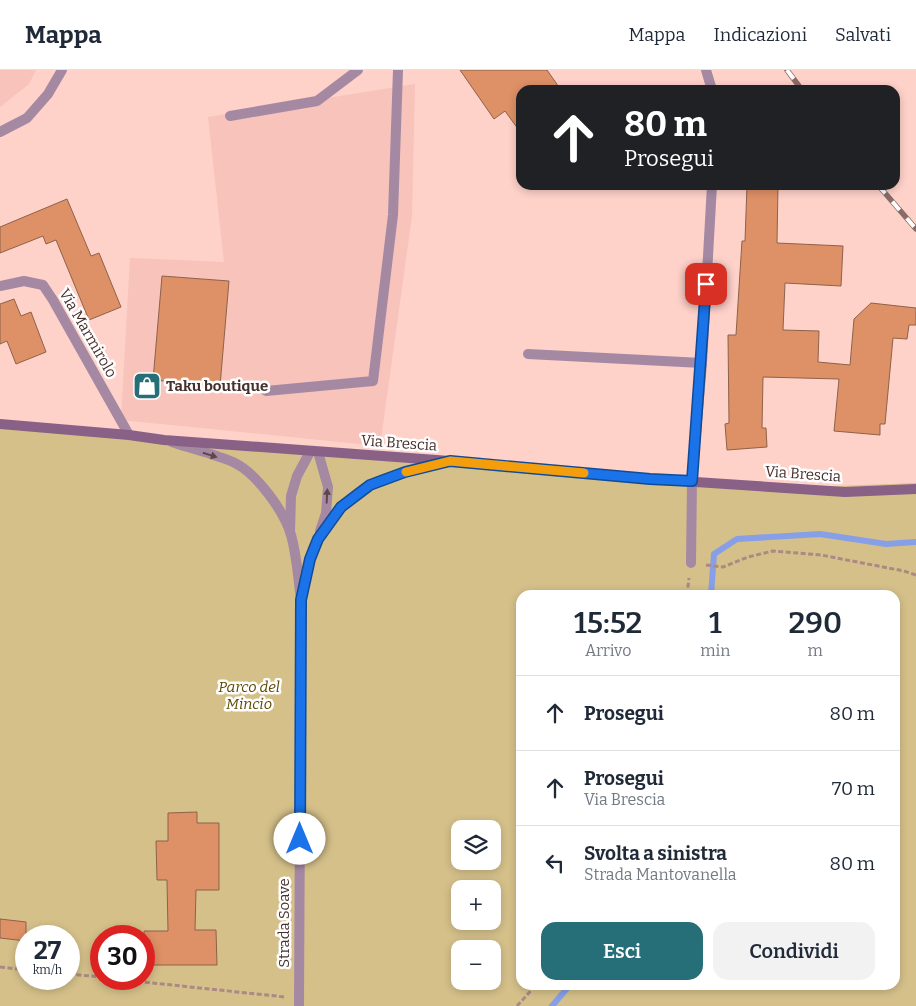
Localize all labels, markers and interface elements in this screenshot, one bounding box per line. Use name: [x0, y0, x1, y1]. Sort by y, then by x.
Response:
text: Mappa: [25, 21, 102, 49]
text: Mappa: [629, 24, 685, 46]
text: Indicazioni: [713, 24, 807, 46]
text: Salvati: [835, 24, 891, 46]
text: 80 m: [624, 103, 707, 145]
icon: ahead: [541, 105, 606, 170]
text: Prosegui: [624, 145, 714, 172]
pin: [685, 263, 727, 305]
icon: arrive: [692, 270, 720, 298]
street label: Via Marmirolo: [55, 285, 121, 381]
shop icon: Taku boutique: [132, 371, 162, 401]
place label: Taku boutique: [166, 377, 268, 395]
street label: Via Brescia: [360, 431, 438, 455]
one-way arrow: [203, 452, 218, 459]
street label: Via Brescia: [764, 462, 842, 486]
one-way arrow: [324, 487, 332, 503]
text: 15:52: [574, 605, 642, 641]
text: 1: [709, 605, 722, 641]
text: 290: [789, 605, 842, 641]
text: Arrivo: [585, 641, 631, 660]
text: min: [700, 641, 731, 660]
text: m: [808, 641, 823, 660]
park label: Parco del Mincio: [218, 678, 280, 713]
icon: ahead: [541, 699, 569, 727]
text: Prosegui: [584, 702, 664, 725]
text: 80 m: [829, 702, 875, 725]
text: Prosegui: [584, 767, 664, 790]
icon: ahead: [541, 774, 569, 802]
text: 70 m: [832, 777, 875, 800]
text: Via Brescia: [584, 790, 665, 809]
position arrow: [273, 812, 325, 864]
map controls: [451, 820, 501, 990]
button: layers: [451, 820, 501, 870]
text: Svolta a sinistra: [584, 842, 727, 865]
icon: left: [541, 849, 569, 877]
text: 80 m: [829, 852, 875, 875]
text: Strada Mantovanella: [584, 865, 737, 884]
street label: Strada Soave: [275, 878, 293, 968]
button: +: [451, 880, 501, 930]
button: Esci: [541, 922, 703, 980]
button: Condividi: [713, 922, 875, 980]
speed limit sign: 30: [90, 925, 155, 990]
text: 27: [34, 936, 61, 966]
button: −: [451, 940, 501, 990]
text: km/h: [33, 963, 62, 977]

